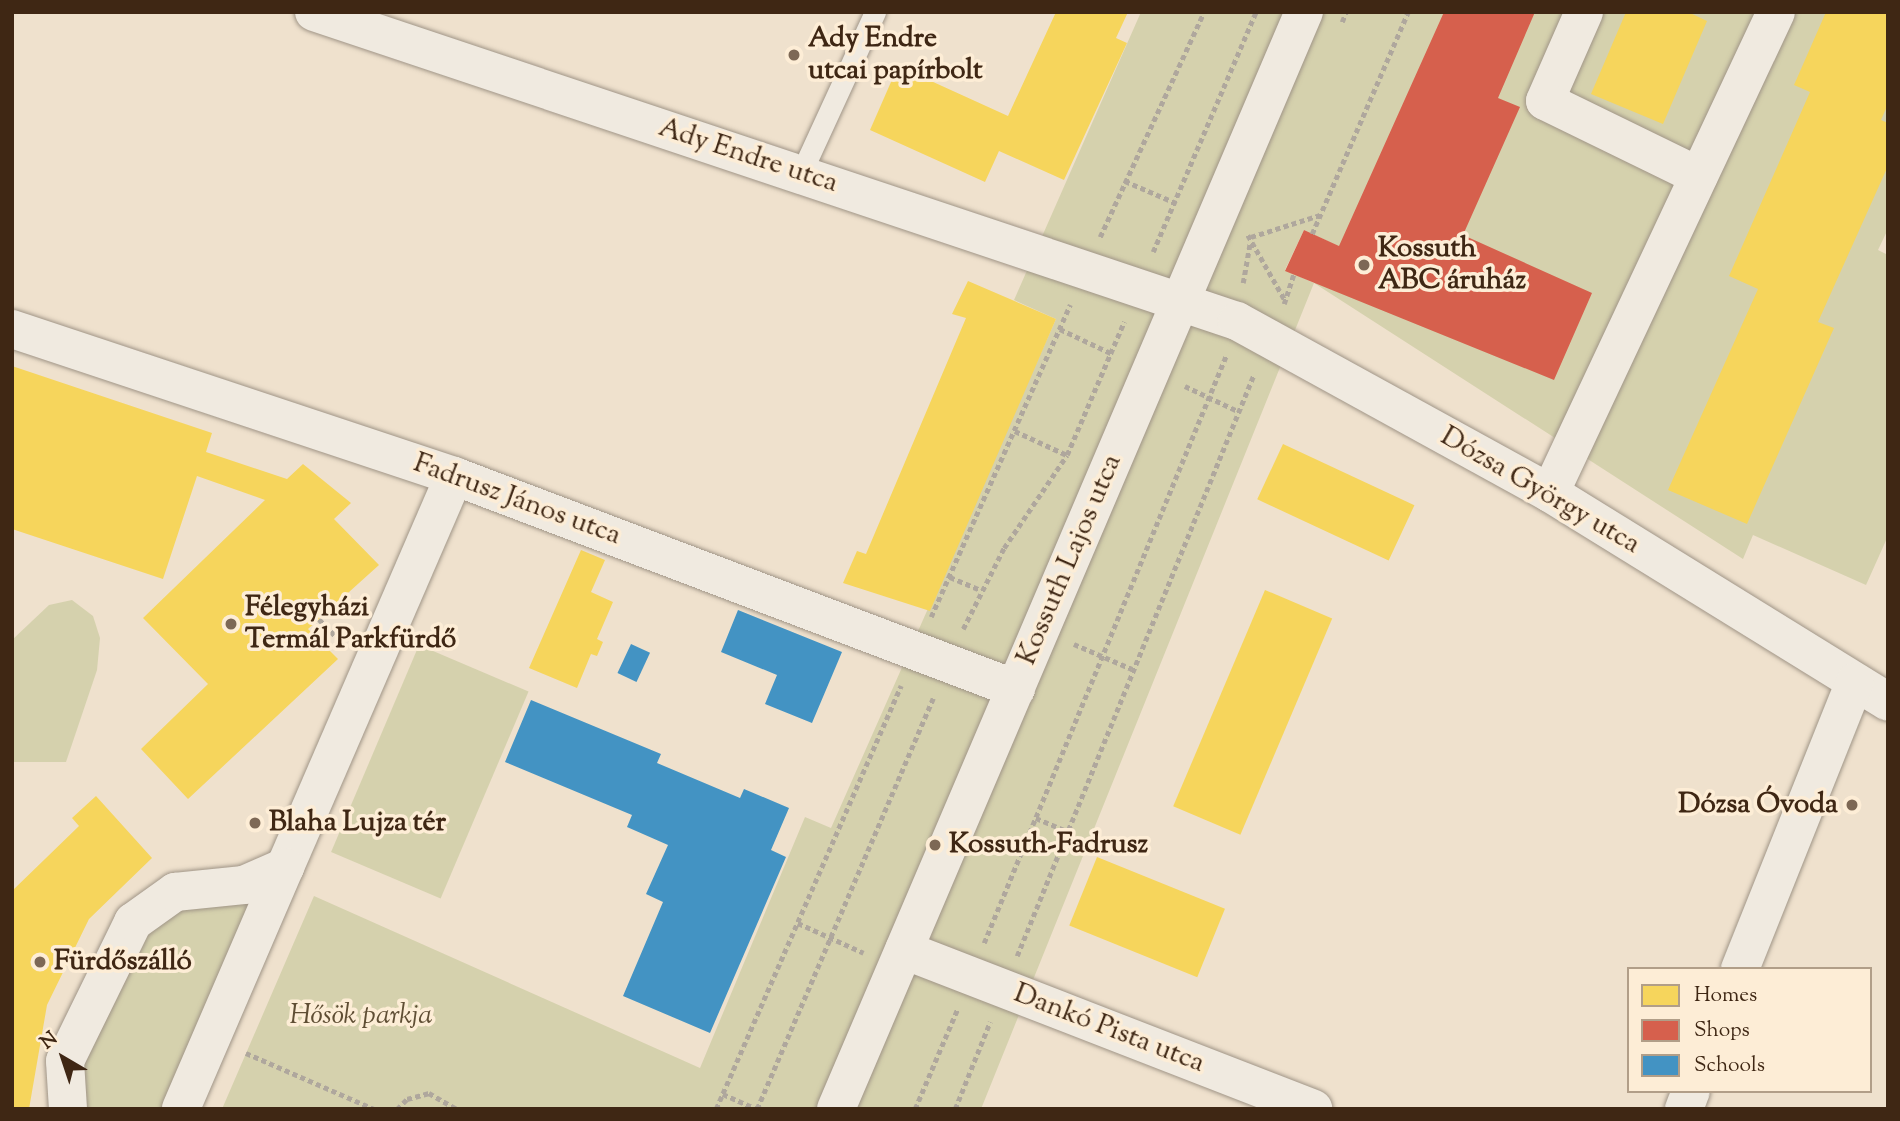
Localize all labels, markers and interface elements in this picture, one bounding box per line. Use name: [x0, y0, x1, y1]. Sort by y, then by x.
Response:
place label: Ady Endre utcai papírbolt: [808, 22, 983, 88]
marker: Ady Endre utcai papírbolt: [786, 47, 802, 63]
street label: Ady Endre utca: [654, 111, 842, 201]
place label: Kossuth ABC áruház: [1378, 232, 1526, 298]
marker: Kossuth ABC áruház: [1356, 257, 1372, 273]
street label: Dózsa György utca: [1434, 420, 1646, 562]
street label: Fadrusz János utca: [409, 447, 625, 553]
street label: Kossuth Lajos utca: [1011, 450, 1129, 670]
place label: Félegyházi Termál Parkfürdő: [245, 591, 456, 657]
marker: Félegyházi Termál Parkfürdő: [223, 616, 239, 632]
place label: Dózsa Óvoda: [1678, 788, 1838, 822]
marker: Dózsa Óvoda: [1844, 797, 1860, 813]
place label: Blaha Lujza tér: [269, 806, 446, 840]
marker: Blaha Lujza tér: [247, 815, 263, 831]
place label: Kossuth-Fadrusz: [949, 828, 1148, 862]
marker: Kossuth-Fadrusz: [927, 837, 943, 853]
place label: Fürdőszálló: [54, 945, 192, 979]
marker: Fürdőszálló: [32, 954, 48, 970]
legend: [1627, 967, 1872, 1093]
street label: Dankó Pista utca: [1009, 977, 1209, 1081]
text: Homes: [1694, 981, 1757, 1011]
park label: Hősök parkja: [289, 999, 433, 1033]
text: Shops: [1694, 1016, 1750, 1046]
north arrow: [28, 1023, 98, 1093]
text: N: [35, 1026, 64, 1057]
text: Schools: [1694, 1051, 1765, 1081]

